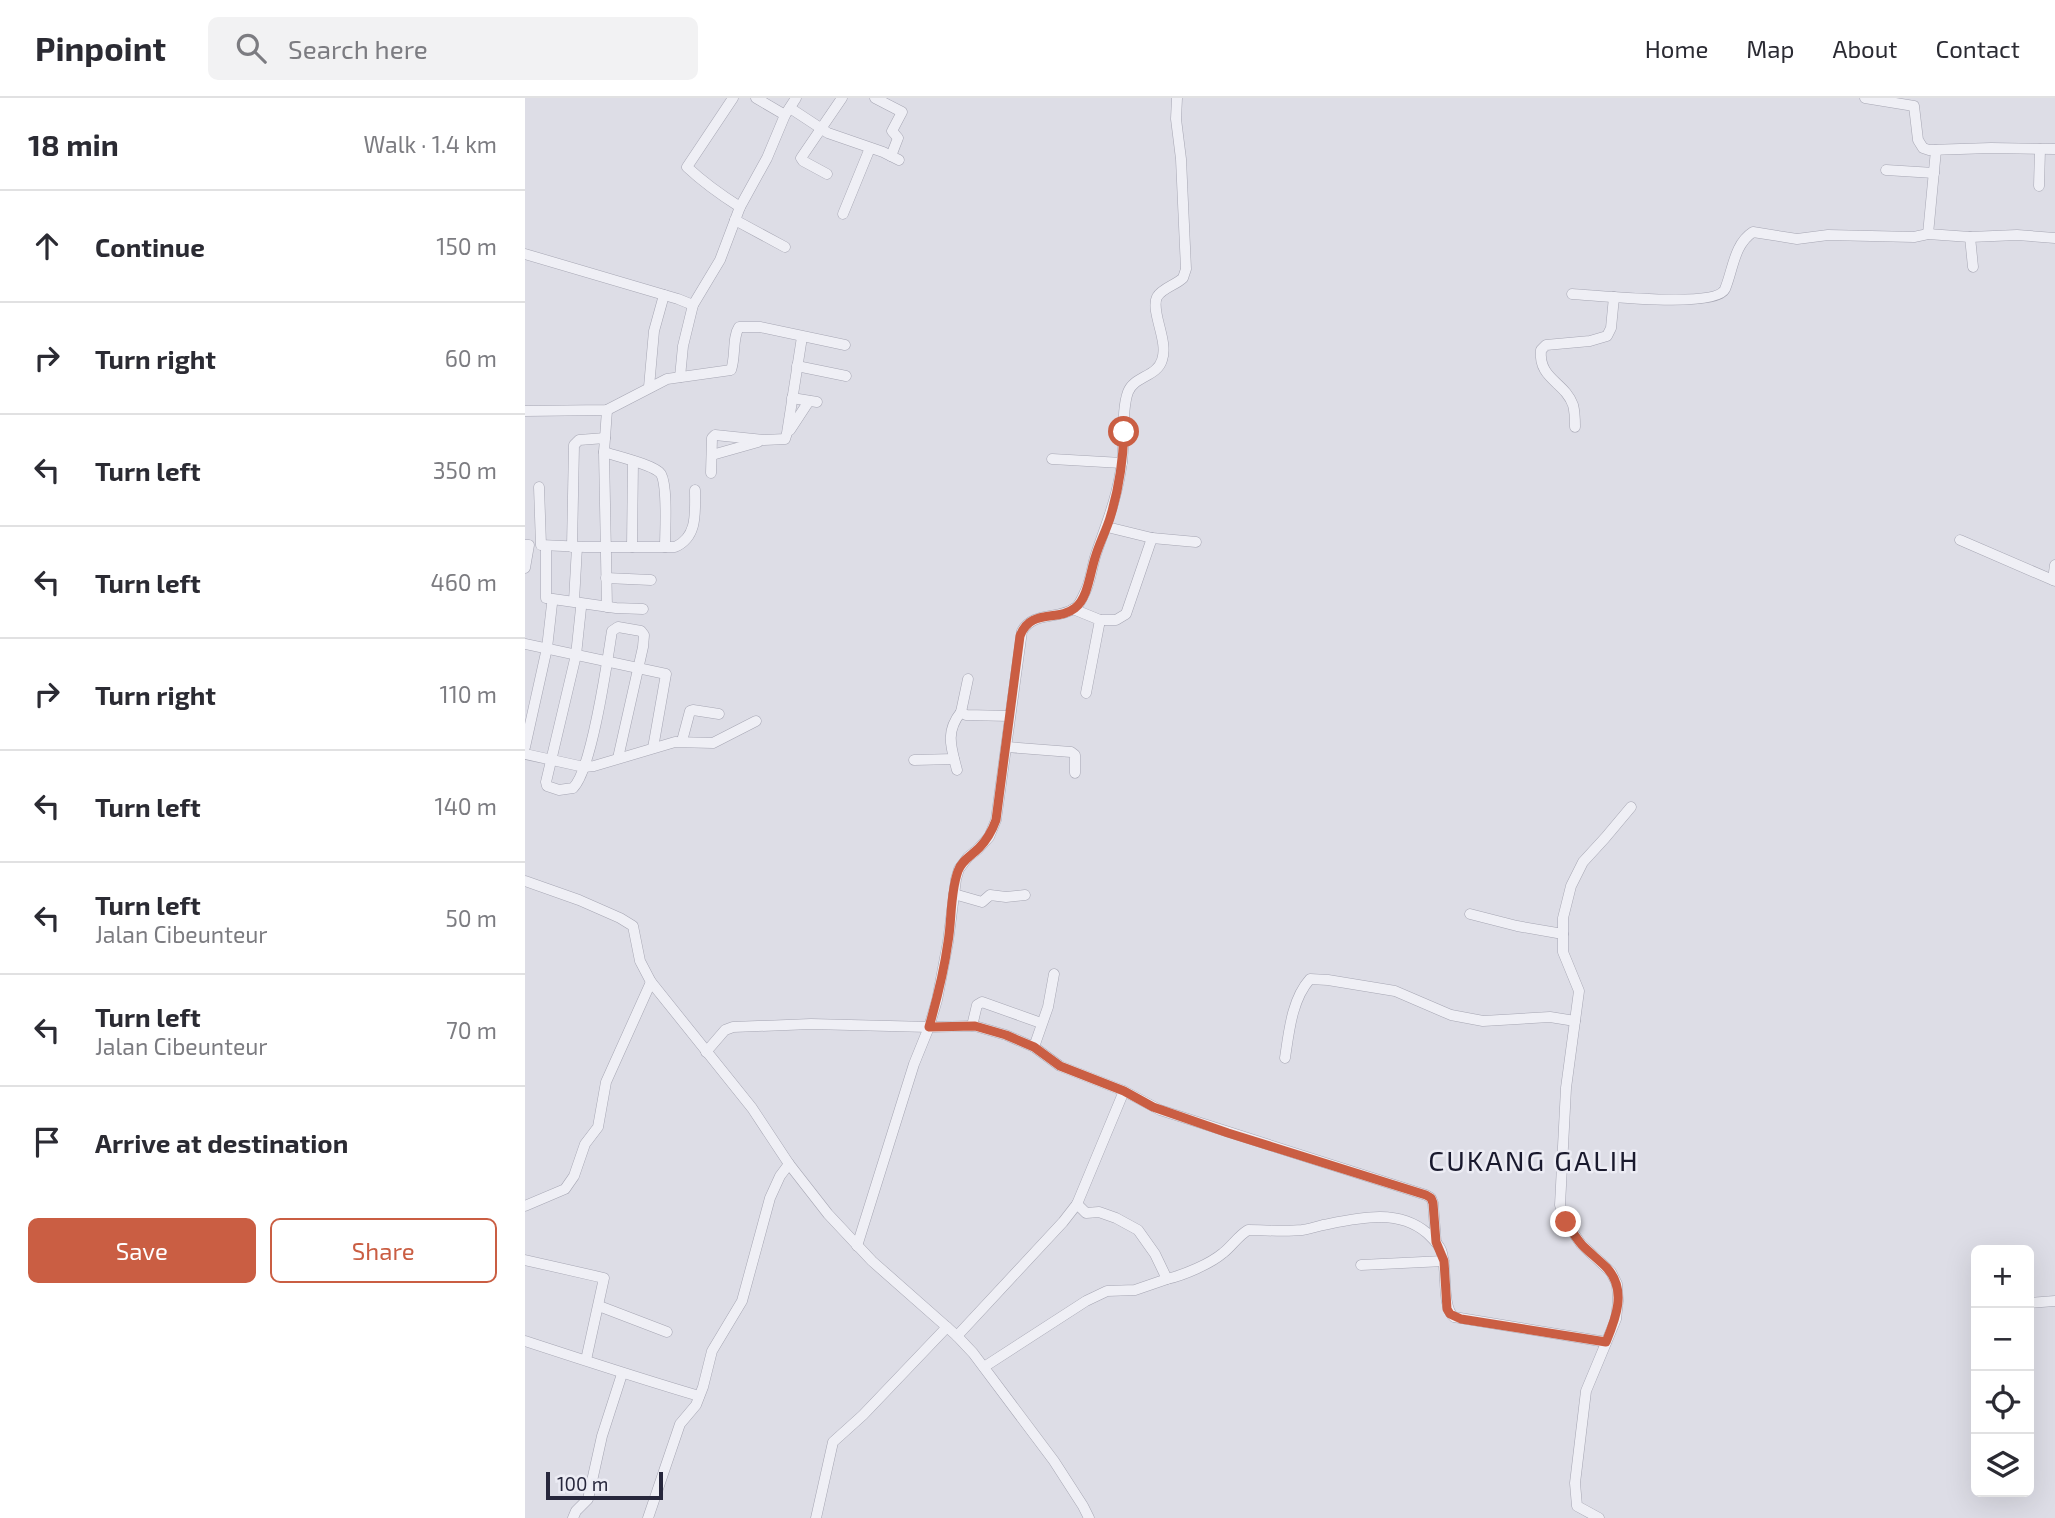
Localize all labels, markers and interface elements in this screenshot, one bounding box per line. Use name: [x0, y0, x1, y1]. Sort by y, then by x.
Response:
search box: [208, 17, 698, 80]
text: Pinpoint: [35, 28, 166, 68]
icon: search: [232, 29, 270, 67]
text: Search here: [288, 33, 428, 64]
text: Home: [1645, 34, 1708, 63]
text: Map: [1746, 34, 1794, 63]
text: About: [1832, 34, 1898, 63]
text: Contact: [1936, 34, 2020, 63]
text: 18 min: [28, 126, 119, 162]
text: Walk · 1.4 km: [364, 130, 497, 158]
icon: ahead: [28, 227, 66, 265]
text: Continue: [95, 231, 205, 262]
text: 150 m: [436, 232, 497, 260]
icon: right: [28, 339, 66, 377]
text: Turn right: [95, 343, 216, 374]
text: 60 m: [445, 344, 497, 372]
route start: [1108, 416, 1139, 447]
icon: left: [28, 451, 66, 489]
text: Turn left: [95, 455, 201, 486]
text: 350 m: [433, 456, 497, 484]
icon: left: [28, 563, 66, 601]
text: Turn left: [95, 567, 201, 598]
text: 460 m: [431, 568, 497, 596]
icon: right: [28, 675, 66, 713]
text: Turn right: [95, 679, 216, 710]
text: 110 m: [440, 680, 497, 708]
icon: left: [28, 787, 66, 825]
text: Turn left: [95, 791, 201, 822]
text: 140 m: [435, 792, 497, 820]
text: Turn left: [95, 889, 201, 920]
icon: left: [28, 899, 66, 937]
text: 50 m: [446, 904, 497, 932]
text: Jalan Cibeunteur: [95, 920, 268, 948]
text: Turn left: [95, 1001, 201, 1032]
icon: left: [28, 1011, 66, 1049]
text: 70 m: [446, 1016, 497, 1044]
text: Jalan Cibeunteur: [95, 1032, 268, 1060]
icon: arrive: [28, 1123, 66, 1161]
text: Arrive at destination: [95, 1127, 348, 1158]
district label: CUKANG GALIH: [1428, 1143, 1640, 1177]
route end: [1550, 1206, 1581, 1237]
button: Save: [28, 1218, 256, 1283]
button: Share: [270, 1218, 497, 1283]
map controls: [1971, 1245, 2034, 1497]
button: +: [1971, 1245, 2034, 1308]
button: −: [1971, 1308, 2034, 1371]
button: locate: [1971, 1371, 2034, 1434]
button: layers: [1971, 1434, 2034, 1497]
scale bar: [546, 1469, 663, 1501]
text: 100 m: [557, 1472, 608, 1495]

